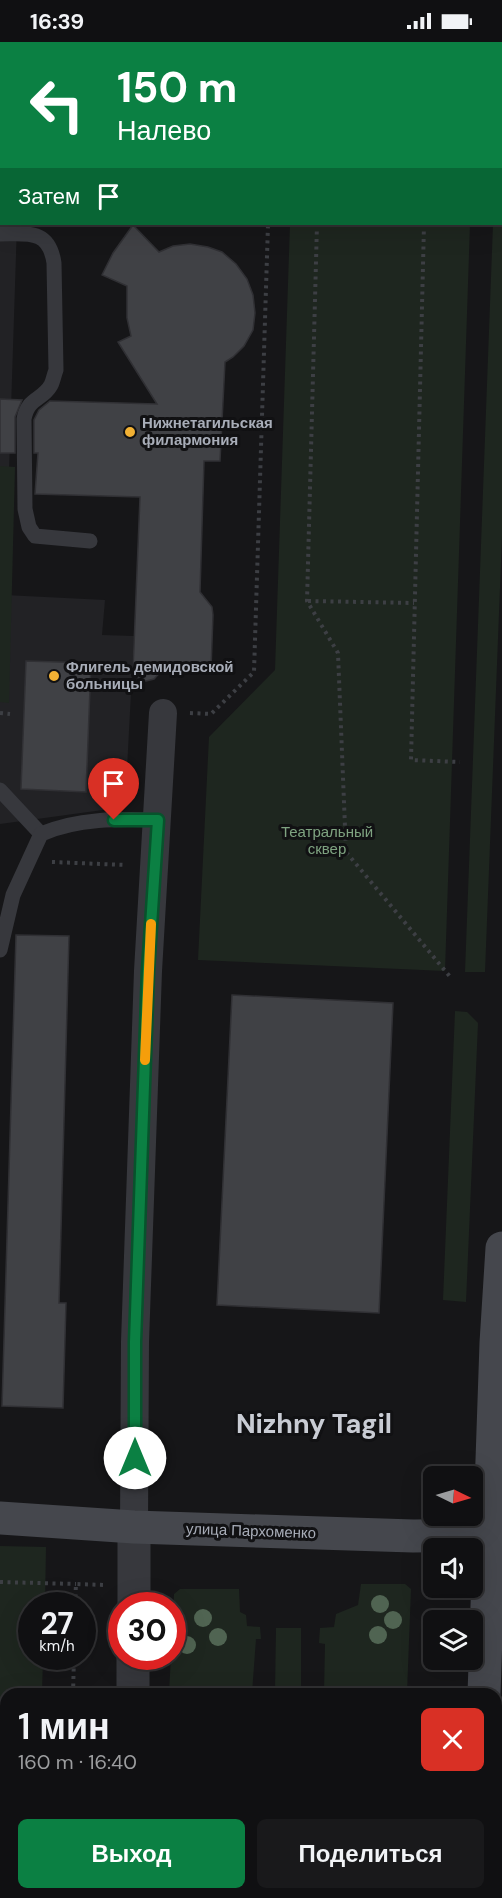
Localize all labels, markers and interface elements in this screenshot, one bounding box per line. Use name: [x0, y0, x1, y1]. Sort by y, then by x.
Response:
text: 16:39: [30, 7, 84, 36]
text: 150 m: [117, 60, 237, 115]
icon: left: [18, 66, 96, 144]
text: Налево: [117, 113, 211, 148]
icon: arrive: [92, 180, 125, 213]
text: Затем: [18, 182, 80, 211]
place label: Нижнетагильская филармония: [142, 413, 273, 450]
marker: Нижнетагильская филармония: [123, 425, 137, 439]
place label: Флигель демидовской больницы: [66, 657, 234, 694]
marker: Флигель демидовской больницы: [47, 669, 61, 683]
pin: [88, 758, 139, 820]
icon: arrive: [97, 767, 130, 800]
park label: Театральный сквер: [281, 822, 373, 859]
district label: Nizhny Tagil: [236, 1406, 392, 1441]
position arrow: [103, 1426, 167, 1490]
north arrow: [423, 1466, 483, 1526]
map controls: [423, 1466, 483, 1670]
street label: улица Пархоменко: [186, 1519, 316, 1543]
button: sound: [423, 1538, 483, 1598]
speed limit sign: 30: [108, 1592, 186, 1670]
text: 27: [40, 1604, 74, 1643]
button: layers: [423, 1610, 483, 1670]
text: km/h: [39, 1636, 75, 1656]
text: 1 мин: [18, 1703, 110, 1750]
button: close: [421, 1708, 484, 1771]
text: 160 m · 16:40: [18, 1749, 137, 1775]
button: Выход: [18, 1819, 245, 1888]
button: Поделиться: [257, 1819, 484, 1888]

